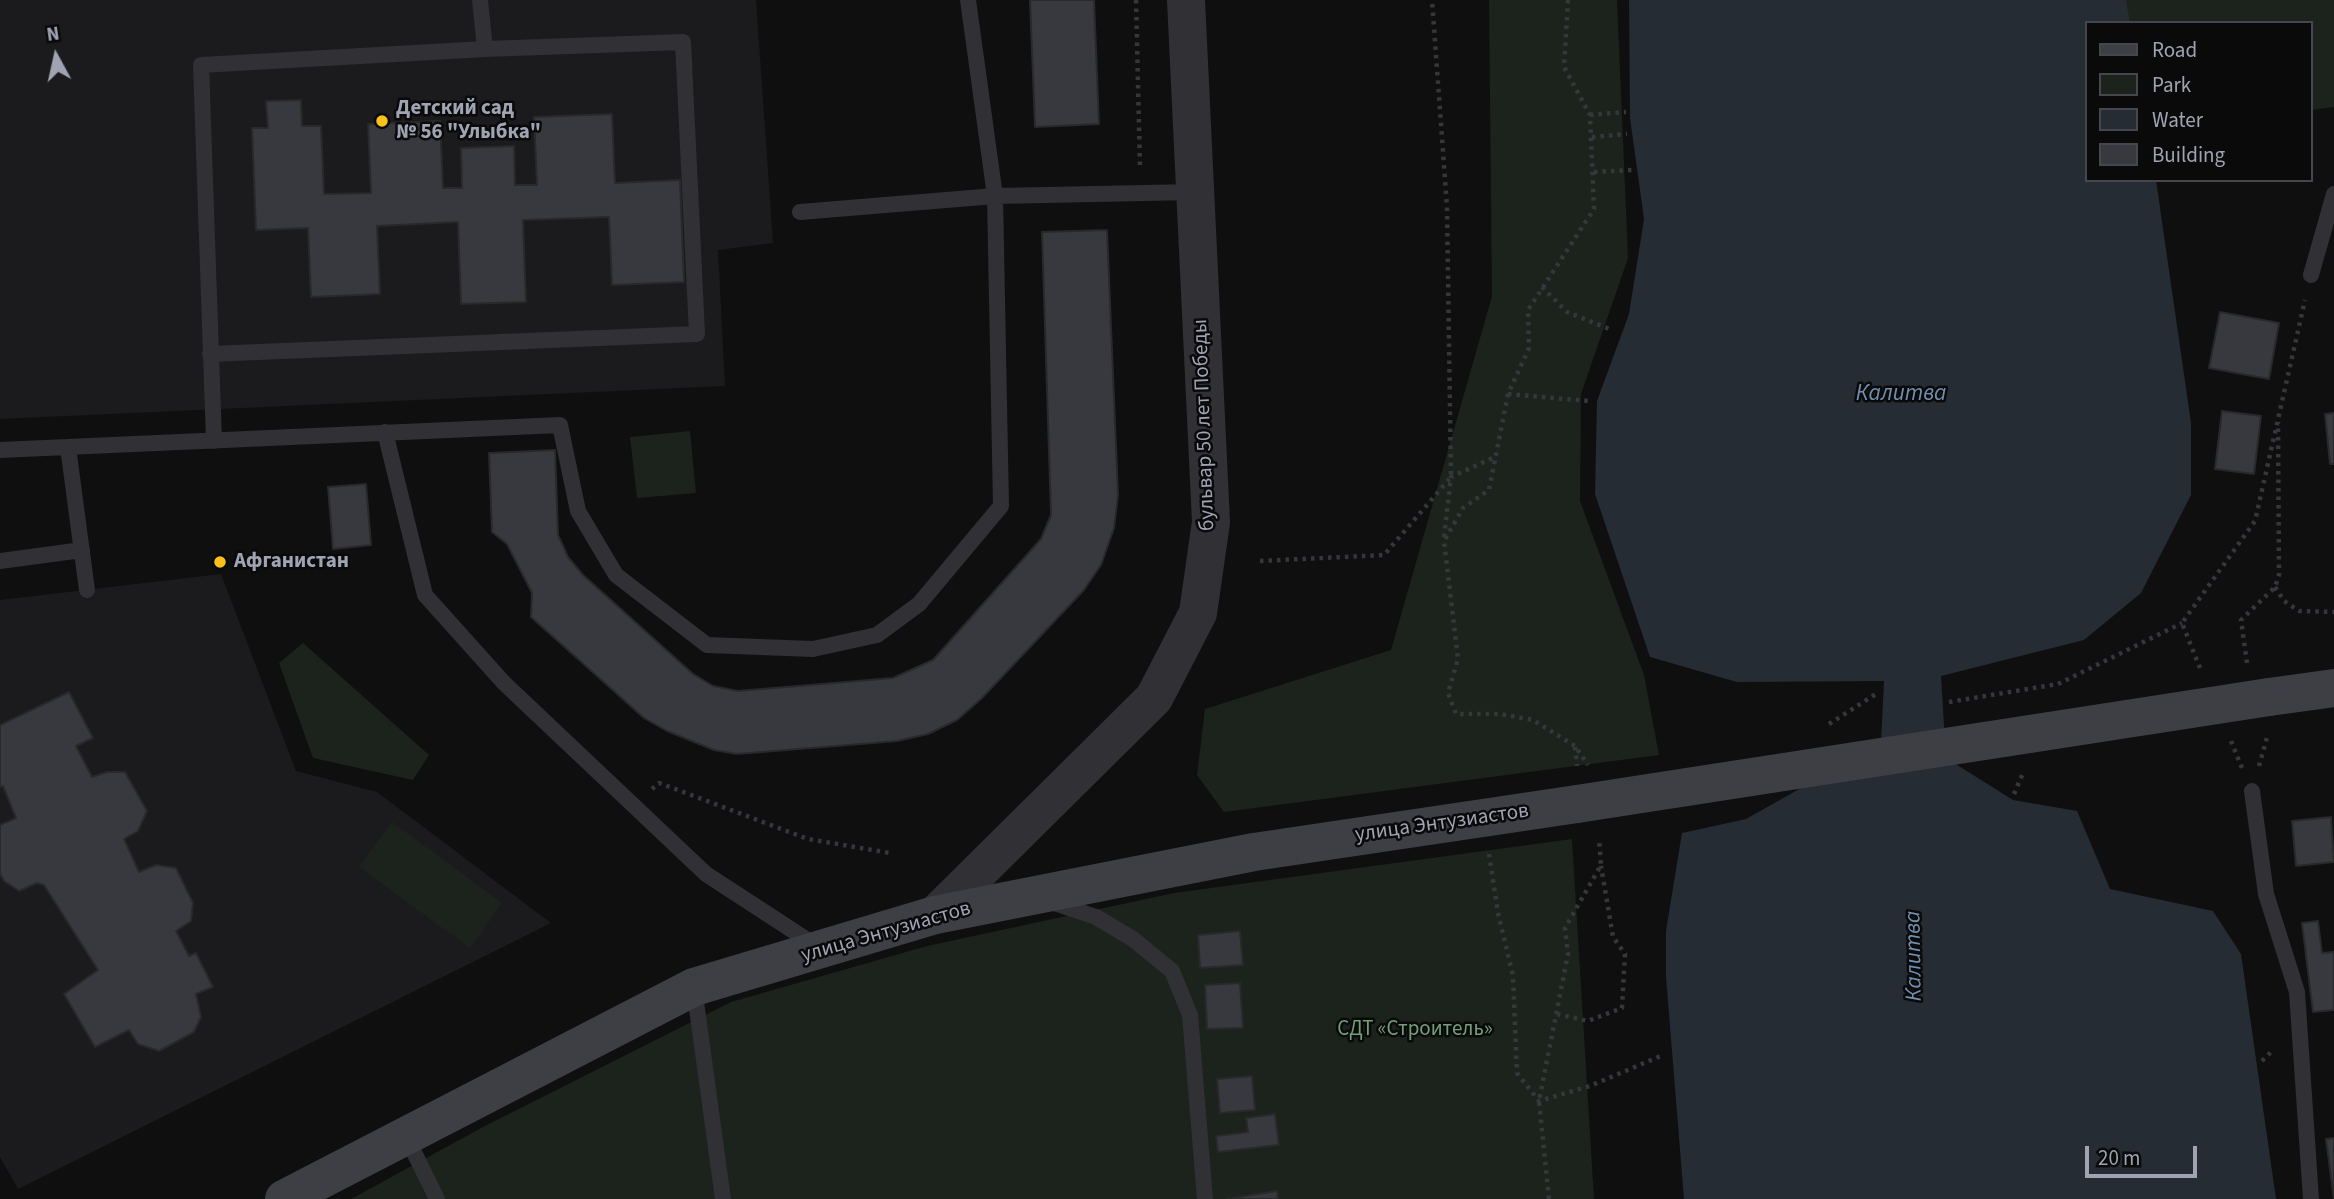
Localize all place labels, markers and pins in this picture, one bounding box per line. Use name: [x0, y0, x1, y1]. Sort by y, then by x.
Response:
place label: Детский сад № 56 "Улыбка": [396, 96, 541, 146]
marker: Детский сад № 56 "Улыбка": [374, 113, 390, 129]
place label: Афганистан: [234, 549, 349, 575]
marker: Афганистан: [212, 554, 228, 570]

